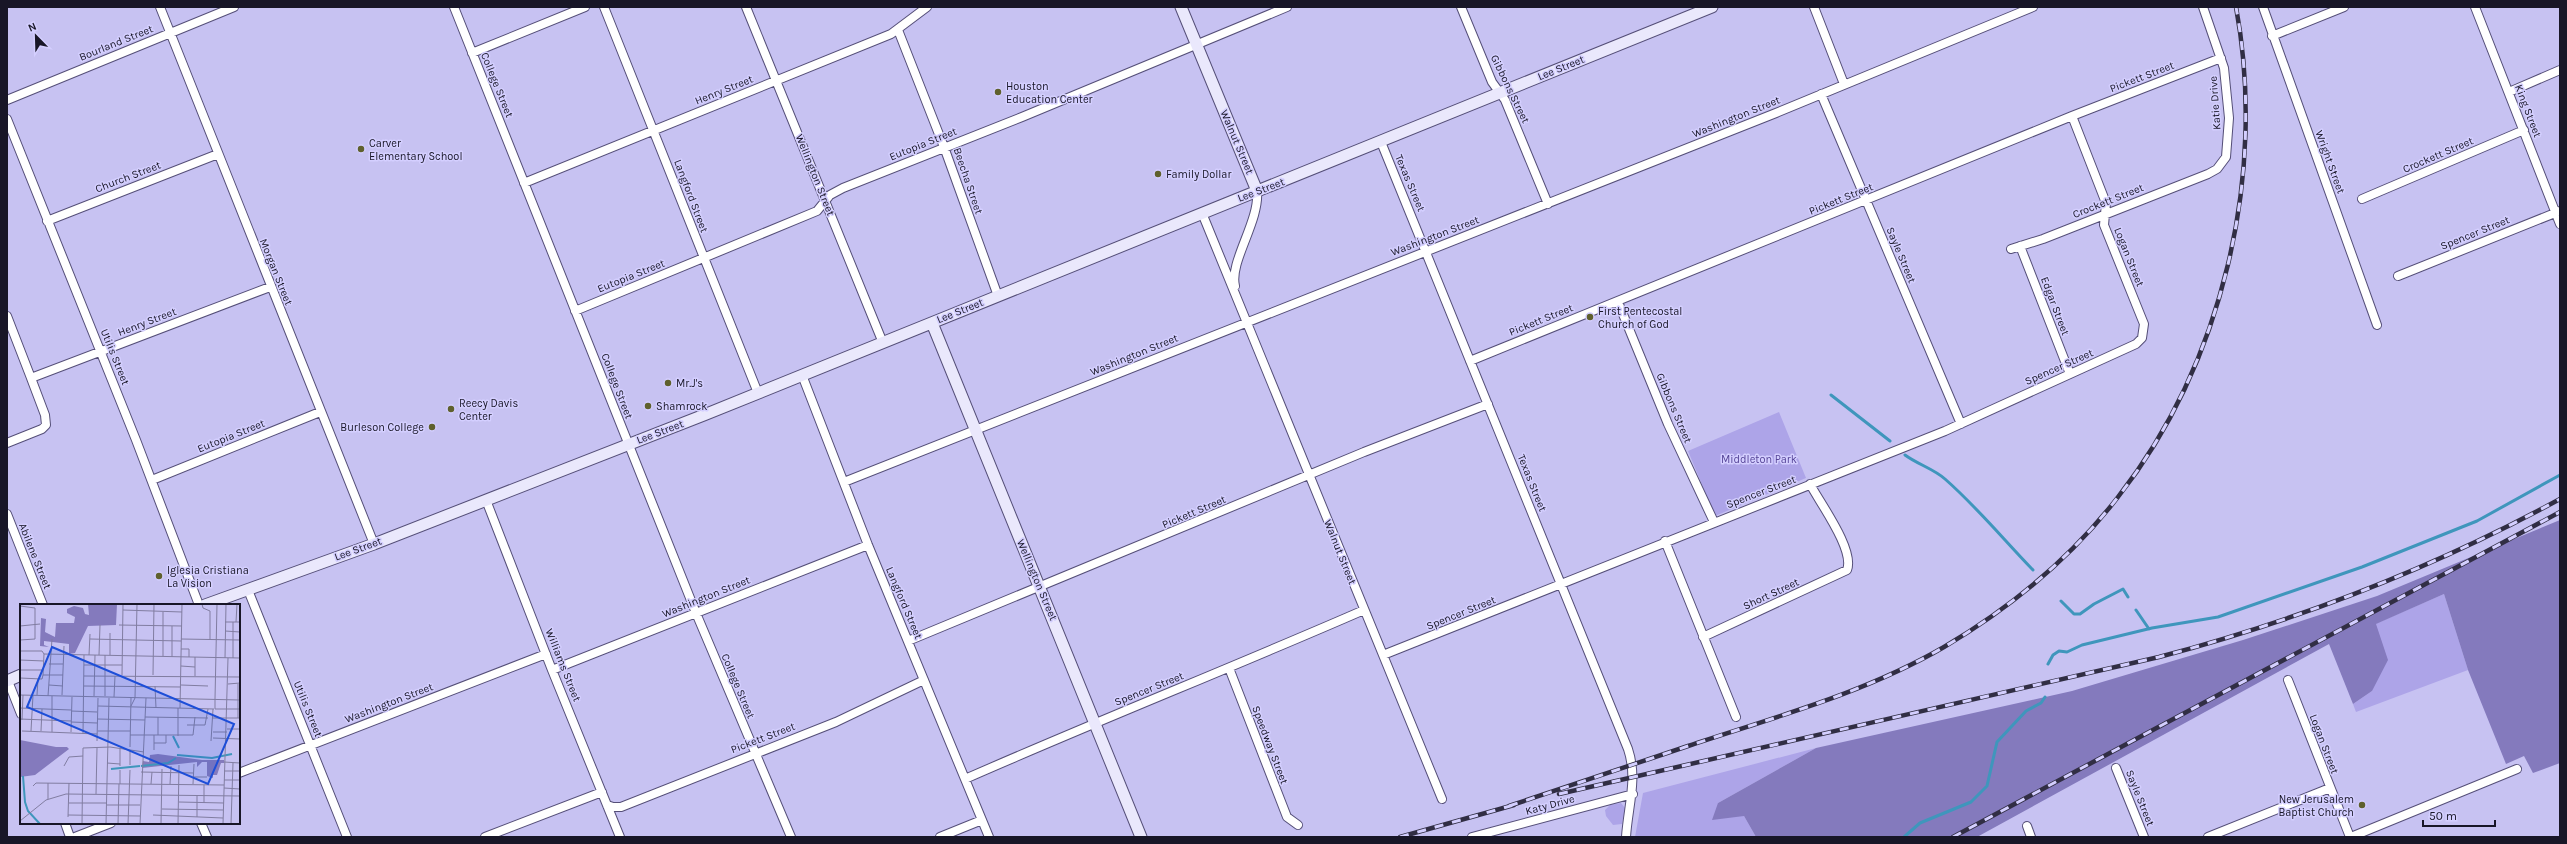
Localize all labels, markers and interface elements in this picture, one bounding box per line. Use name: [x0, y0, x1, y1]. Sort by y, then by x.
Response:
north arrow: [16, 16, 56, 56]
text: N: [26, 20, 38, 35]
street label: Bourland Street: [77, 22, 155, 64]
street label: College Street: [478, 50, 516, 120]
street label: Gibbons Street: [1488, 53, 1532, 125]
street label: Lee Street: [1536, 53, 1586, 83]
street label: Pickett Street: [2108, 59, 2176, 95]
street label: Henry Street: [693, 72, 755, 108]
street label: Katie Drive: [2207, 75, 2223, 130]
place label: Houston Education Center: [1006, 80, 1093, 106]
street label: King Street: [2512, 83, 2544, 139]
marker: Houston Education Center: [993, 87, 1003, 97]
street label: Washington Street: [1690, 93, 1782, 141]
street label: Walnut Street: [1218, 108, 1256, 176]
street label: Eutopia Street: [887, 125, 959, 163]
street label: Wright Street: [2313, 129, 2347, 195]
street label: Wellington Street: [793, 132, 837, 218]
street label: Crockett Street: [2401, 134, 2475, 176]
place label: Carver Elementary School: [369, 137, 462, 163]
marker: Carver Elementary School: [356, 144, 366, 154]
street label: Beecha Street: [951, 146, 985, 216]
street label: Texas Street: [1392, 153, 1428, 213]
street label: Langford Street: [671, 158, 711, 234]
street label: Church Street: [93, 159, 163, 195]
place label: Family Dollar: [1166, 168, 1231, 181]
marker: Family Dollar: [1153, 169, 1163, 179]
street label: Lee Street: [1236, 175, 1286, 205]
street label: Pickett Street: [1807, 180, 1875, 218]
street label: Crockett Street: [2071, 181, 2145, 221]
street label: Washington Street: [1389, 213, 1481, 259]
street label: Spencer Street: [2438, 213, 2512, 253]
street label: Sayle Street: [1883, 225, 1919, 285]
street label: Logan Street: [2111, 225, 2147, 289]
street label: Morgan Street: [257, 237, 295, 307]
street label: Eutopia Street: [595, 257, 667, 295]
street label: Edgar Street: [2038, 275, 2072, 337]
street label: Lee Street: [935, 296, 985, 326]
street label: Pickett Street: [1507, 301, 1575, 339]
street label: Henry Street: [116, 305, 178, 339]
place label: First Pentecostal Church of God: [1598, 305, 1682, 331]
marker: First Pentecostal Church of God: [1585, 312, 1595, 322]
street label: Utilis Street: [98, 327, 132, 387]
street label: Washington Street: [1088, 331, 1180, 379]
street label: Spencer Street: [2023, 346, 2095, 388]
street label: College Street: [599, 351, 635, 421]
street label: Gibbons Street: [1653, 371, 1695, 445]
place label: Mr.J's: [676, 377, 703, 390]
marker: Mr.J's: [663, 378, 673, 388]
place label: Reecy Davis Center: [459, 397, 519, 423]
place label: Shamrock: [656, 400, 708, 413]
marker: Shamrock: [643, 401, 653, 411]
marker: Reecy Davis Center: [446, 404, 456, 414]
street label: Eutopia Street: [195, 417, 267, 455]
street label: Lee Street: [635, 417, 685, 447]
place label: Burleson College: [340, 421, 424, 434]
marker: Burleson College: [427, 422, 437, 432]
street label: Texas Street: [1515, 452, 1549, 514]
park label: Middleton Park: [1721, 453, 1797, 466]
street label: Spencer Street: [1724, 473, 1798, 511]
street label: Pickett Street: [1160, 493, 1228, 531]
street label: Walnut Street: [1321, 518, 1359, 586]
street label: Abilene Street: [16, 521, 54, 591]
street label: Lee Street: [333, 534, 383, 564]
street label: Wellington Street: [1014, 537, 1060, 623]
place label: Iglesia Cristiana La Vision: [167, 564, 249, 590]
street label: Langford Street: [883, 565, 925, 641]
marker: Iglesia Cristiana La Vision: [154, 571, 164, 581]
street label: Washington Street: [660, 573, 752, 621]
street label: Short Street: [1741, 575, 1801, 613]
street label: Spencer Street: [1424, 593, 1498, 633]
inset map: [20, 604, 240, 824]
street label: Williams Street: [542, 627, 584, 703]
street label: College Street: [718, 652, 758, 720]
street label: Spencer Street: [1112, 669, 1186, 709]
street label: Utilis Street: [291, 679, 325, 739]
street label: Washington Street: [343, 680, 435, 726]
street label: Speedway Street: [1249, 704, 1291, 786]
street label: Logan Street: [2307, 712, 2341, 776]
street label: Pickett Street: [729, 720, 797, 756]
street label: Sayle Street: [2123, 768, 2157, 828]
street label: Katy Drive: [1524, 792, 1576, 818]
place label: New Jerusalem Baptist Church: [2278, 793, 2354, 819]
marker: New Jerusalem Baptist Church: [2357, 800, 2367, 810]
scale bar: [2423, 802, 2495, 828]
text: 50 m: [2429, 809, 2457, 823]

